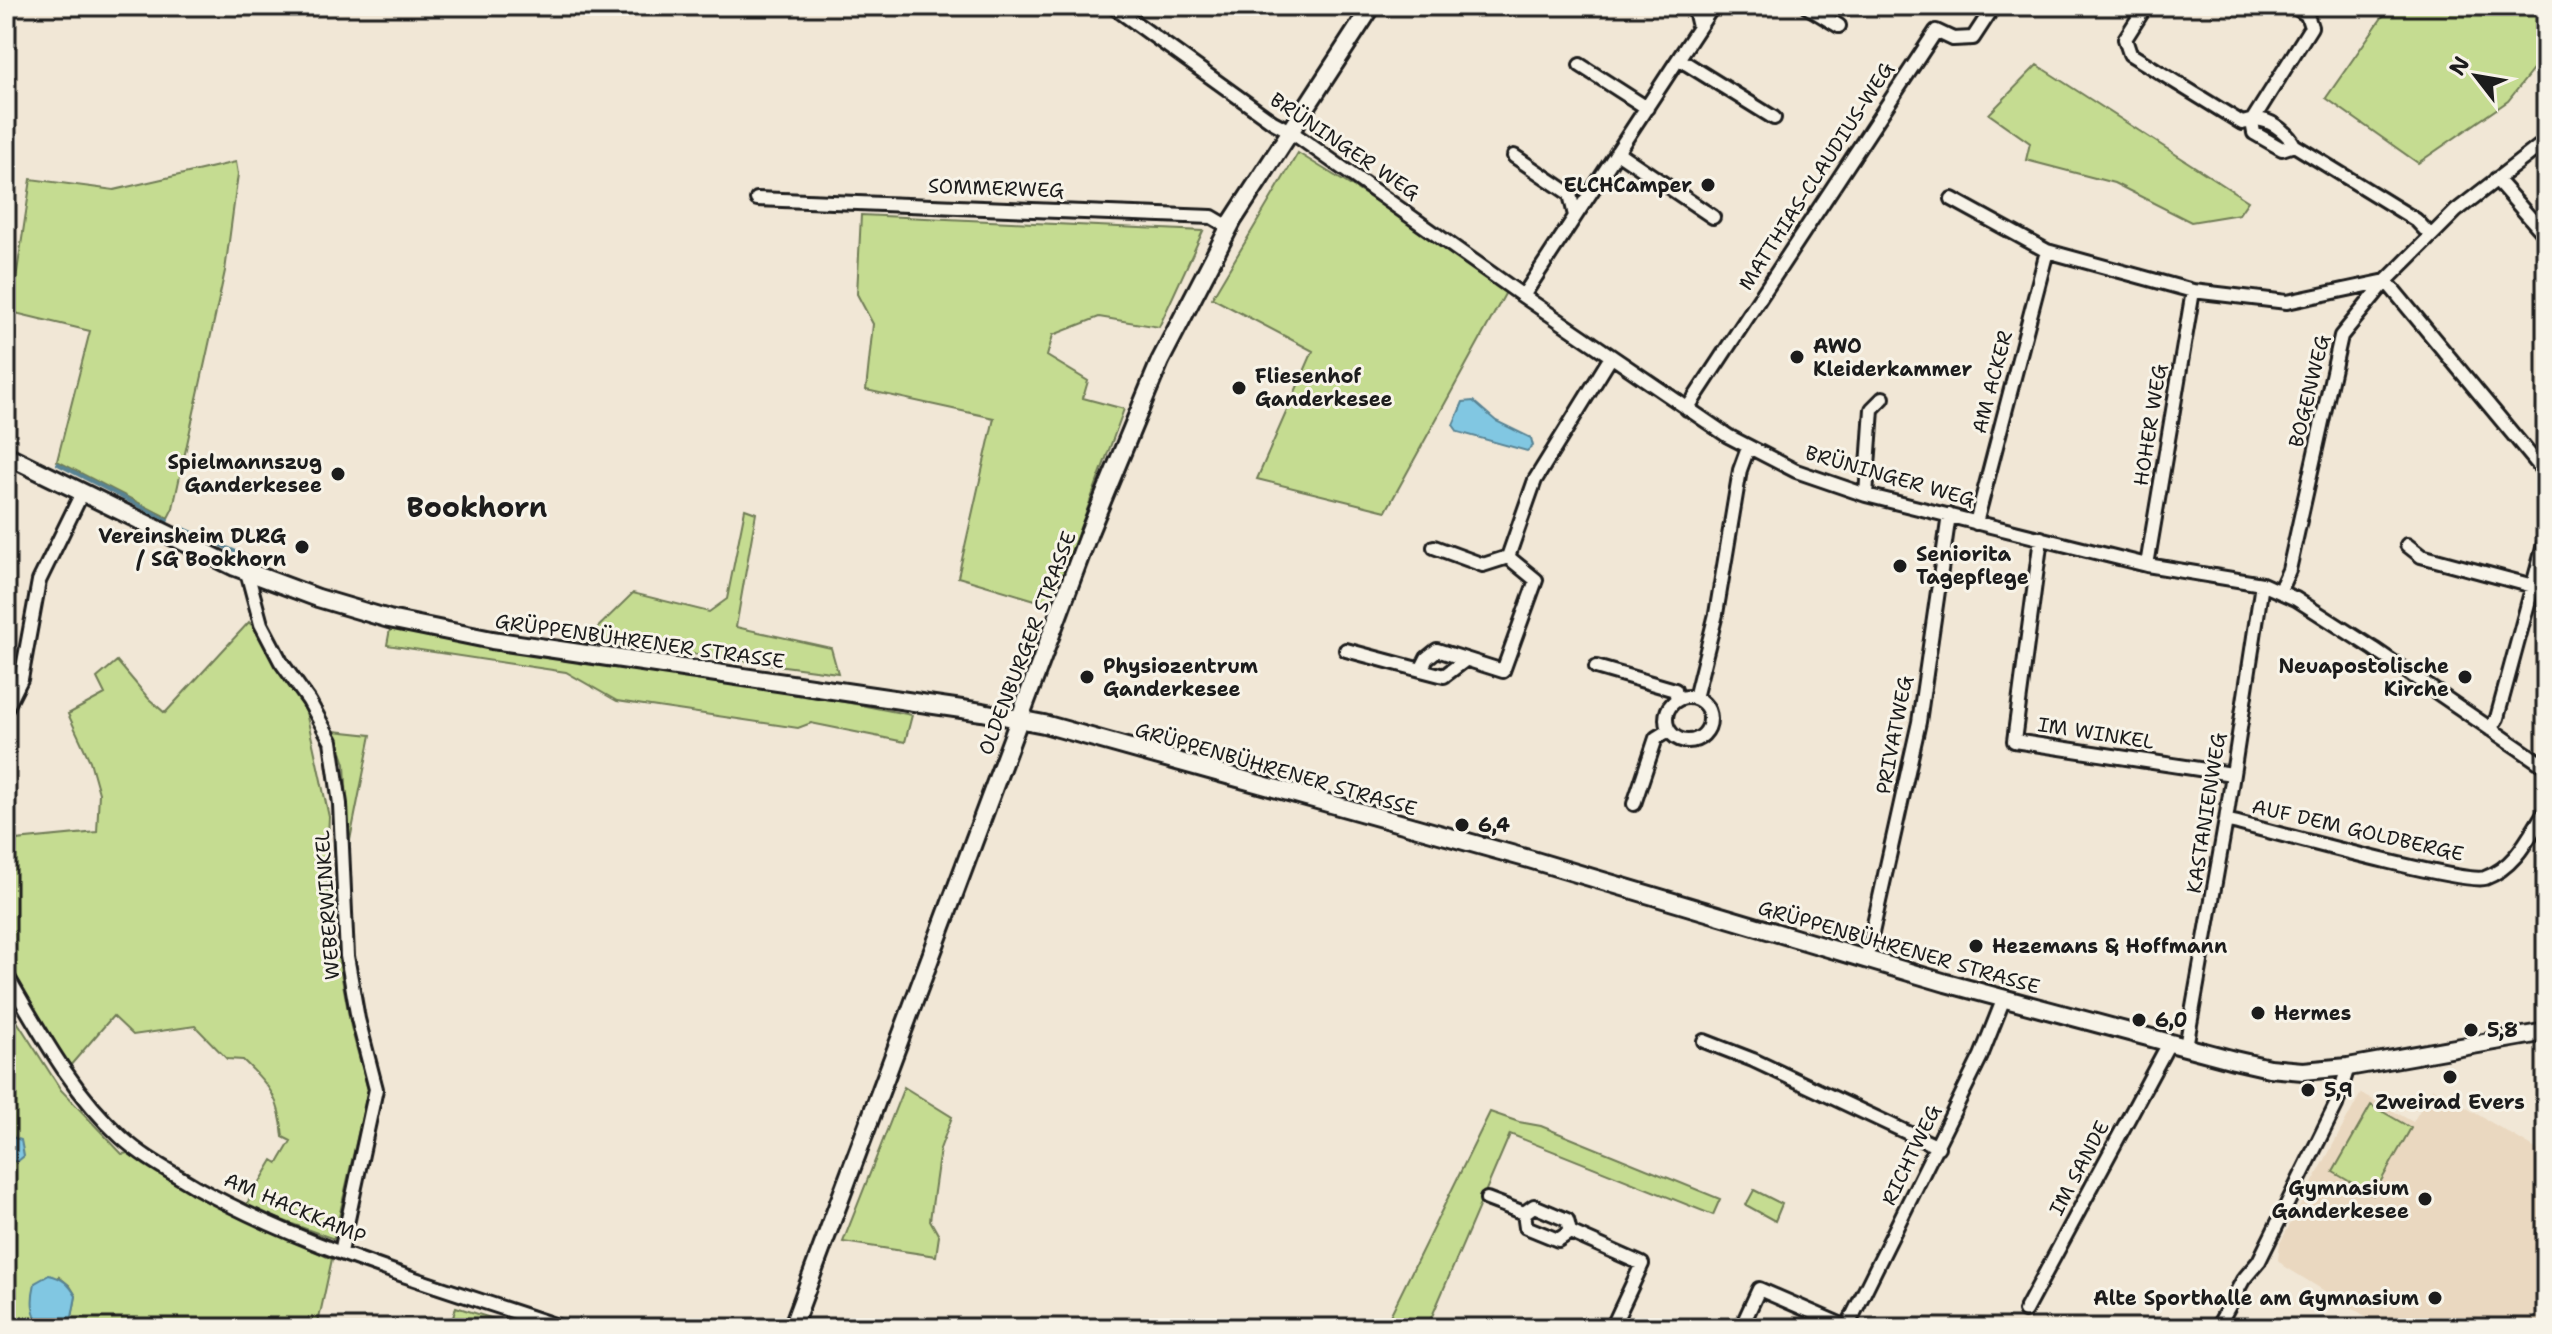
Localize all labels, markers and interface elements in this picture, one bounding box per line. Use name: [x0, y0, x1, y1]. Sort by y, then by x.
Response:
north arrow: [2436, 36, 2516, 116]
text: N: [2442, 51, 2476, 81]
street label: MATTHIAS-CLAUDIUS-WEG: [1732, 57, 1900, 295]
street label: BRÜNINGER WEG: [1265, 86, 1425, 206]
place label: ELCHCamper: [1564, 172, 1692, 198]
street label: SOMMERWEG: [928, 173, 1064, 203]
marker: ELCHCamper: [1699, 176, 1717, 194]
street label: AM ACKER: [1966, 328, 2018, 436]
street label: BOGENWEG: [2282, 332, 2336, 450]
place label: AWO Kleiderkammer: [1813, 333, 1972, 382]
marker: AWO Kleiderkammer: [1788, 348, 1806, 366]
street label: HOHER WEG: [2128, 362, 2172, 488]
place label: Fliesenhof Ganderkesee: [1255, 363, 1393, 412]
marker: Fliesenhof Ganderkesee: [1230, 379, 1248, 397]
street label: BRÜNINGER WEG: [1802, 439, 1978, 513]
place label: Spielmannszug Ganderkesee: [168, 449, 322, 498]
marker: Spielmannszug Ganderkesee: [329, 465, 347, 483]
district label: Bookhorn: [407, 488, 547, 526]
place label: Vereinsheim DLRG / SG Bookhorn: [98, 523, 286, 572]
street label: OLDENBURGER STRASSE: [972, 527, 1082, 759]
marker: Vereinsheim DLRG / SG Bookhorn: [293, 538, 311, 556]
place label: Seniorita Tagepflege: [1916, 541, 2029, 590]
marker: Seniorita Tagepflege: [1891, 557, 1909, 575]
street label: GRÜPPENBÜHRENER STRASSE: [494, 608, 786, 674]
place label: Physiozentrum Ganderkesee: [1103, 653, 1258, 702]
place label: Neuapostolische Kirche: [2278, 653, 2449, 702]
marker: Physiozentrum Ganderkesee: [1078, 668, 1096, 686]
marker: Neuapostolische Kirche: [2456, 668, 2474, 686]
street label: PRIVATWEG: [1870, 674, 1918, 796]
street label: IM WINKEL: [2036, 711, 2156, 755]
street label: GRÜPPENBÜHRENER STRASSE: [1132, 716, 1420, 822]
street label: KASTANIENWEG: [2180, 731, 2232, 895]
street label: AUF DEM GOLDBERGE: [2250, 793, 2466, 867]
place label: 6,4: [1478, 812, 1510, 838]
marker: 6,4: [1453, 816, 1471, 834]
street label: WEBERWINKEL: [309, 829, 345, 981]
street label: GRÜPPENBÜHRENER STRASSE: [1755, 894, 2043, 1000]
place label: Hezemans & Hoffmann: [1992, 933, 2227, 959]
marker: Hezemans & Hoffmann: [1967, 937, 1985, 955]
place label: Hermes: [2274, 1000, 2351, 1026]
marker: Hermes: [2249, 1004, 2267, 1022]
place label: 6,0: [2155, 1007, 2187, 1033]
marker: 6,0: [2130, 1011, 2148, 1029]
place label: 5,8: [2487, 1017, 2518, 1043]
marker: 5,8: [2462, 1021, 2480, 1039]
marker: Zweirad Evers: [2441, 1068, 2459, 1086]
place label: 5,9: [2324, 1077, 2353, 1103]
marker: 5,9: [2299, 1081, 2317, 1099]
place label: Zweirad Evers: [2375, 1089, 2525, 1115]
street label: RICHTWEG: [1876, 1101, 1946, 1209]
street label: IM SANDE: [2043, 1116, 2115, 1220]
street label: AM HACKKAMP: [220, 1166, 370, 1250]
place label: Gymnasium Ganderkesee: [2271, 1175, 2409, 1224]
marker: Gymnasium Ganderkesee: [2416, 1190, 2434, 1208]
place label: Alte Sporthalle am Gymnasium: [2093, 1285, 2419, 1311]
marker: Alte Sporthalle am Gymnasium: [2426, 1289, 2444, 1307]

